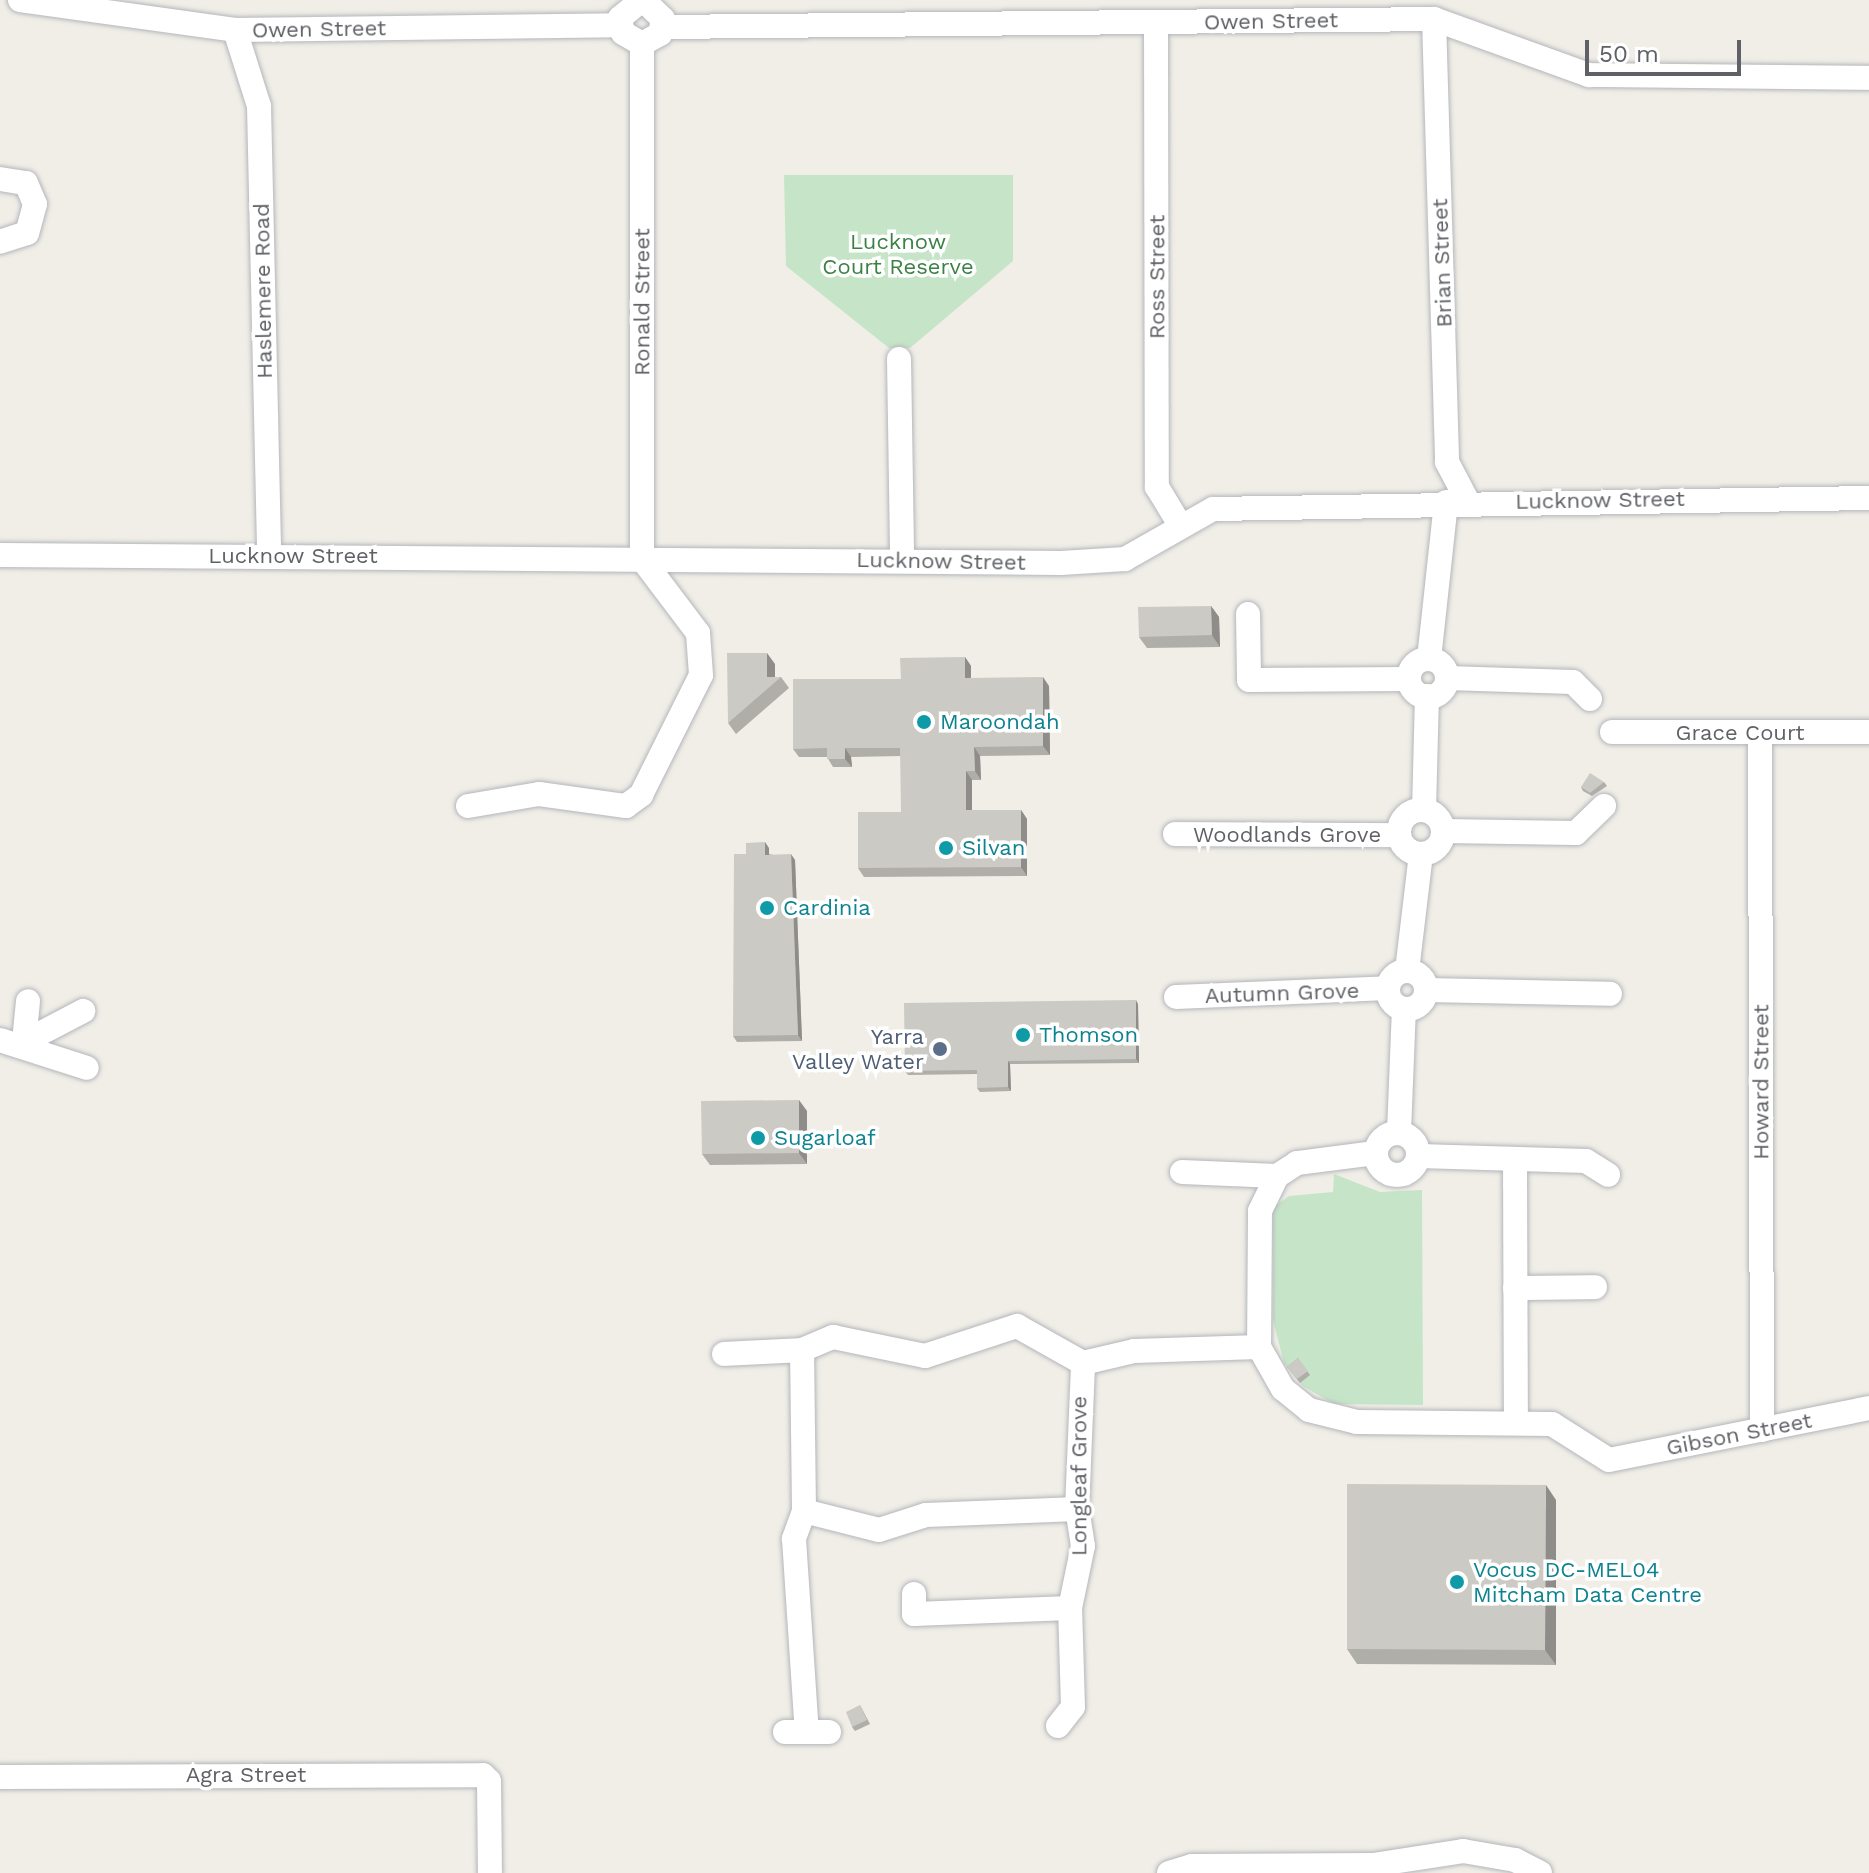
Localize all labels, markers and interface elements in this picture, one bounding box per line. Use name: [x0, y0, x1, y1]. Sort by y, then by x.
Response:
street label: Owen Street: [1204, 7, 1338, 35]
street label: Owen Street: [252, 15, 386, 43]
scale bar: [1589, 24, 1745, 74]
text: 50 m: [1599, 40, 1659, 68]
street label: Brian Street: [1427, 198, 1457, 328]
street label: Haslemere Road: [248, 203, 278, 379]
street label: Ross Street: [1144, 215, 1170, 339]
street label: Ronald Street: [629, 228, 655, 376]
park label: Lucknow Court Reserve: [822, 228, 974, 280]
street label: Lucknow Street: [1515, 485, 1685, 515]
street label: Lucknow Street: [208, 543, 378, 569]
street label: Lucknow Street: [856, 546, 1026, 576]
place label: Maroondah: [940, 709, 1060, 735]
marker: Maroondah: [915, 713, 933, 731]
street label: Grace Court: [1676, 720, 1804, 746]
street label: Woodlands Grove: [1193, 822, 1381, 848]
place label: Silvan: [962, 835, 1025, 861]
marker: Silvan: [937, 839, 955, 857]
place label: Cardinia: [783, 895, 871, 921]
marker: Cardinia: [758, 899, 776, 917]
street label: Autumn Grove: [1204, 977, 1360, 1009]
street label: Howard Street: [1748, 1004, 1774, 1160]
place label: Thomson: [1039, 1022, 1138, 1048]
place label: Yarra Valley Water: [791, 1023, 924, 1074]
marker: Thomson: [1014, 1026, 1032, 1044]
marker: Yarra Valley Water: [931, 1040, 949, 1058]
place label: Sugarloaf: [774, 1125, 876, 1151]
marker: Sugarloaf: [749, 1129, 767, 1147]
street label: Longleaf Grove: [1066, 1395, 1092, 1557]
street label: Gibson Street: [1664, 1407, 1814, 1461]
place label: Vocus DC-MEL04 Mitcham Data Centre: [1473, 1556, 1703, 1608]
marker: Vocus DC-MEL04 Mitcham Data Centre: [1448, 1573, 1466, 1591]
street label: Agra Street: [185, 1762, 307, 1788]

